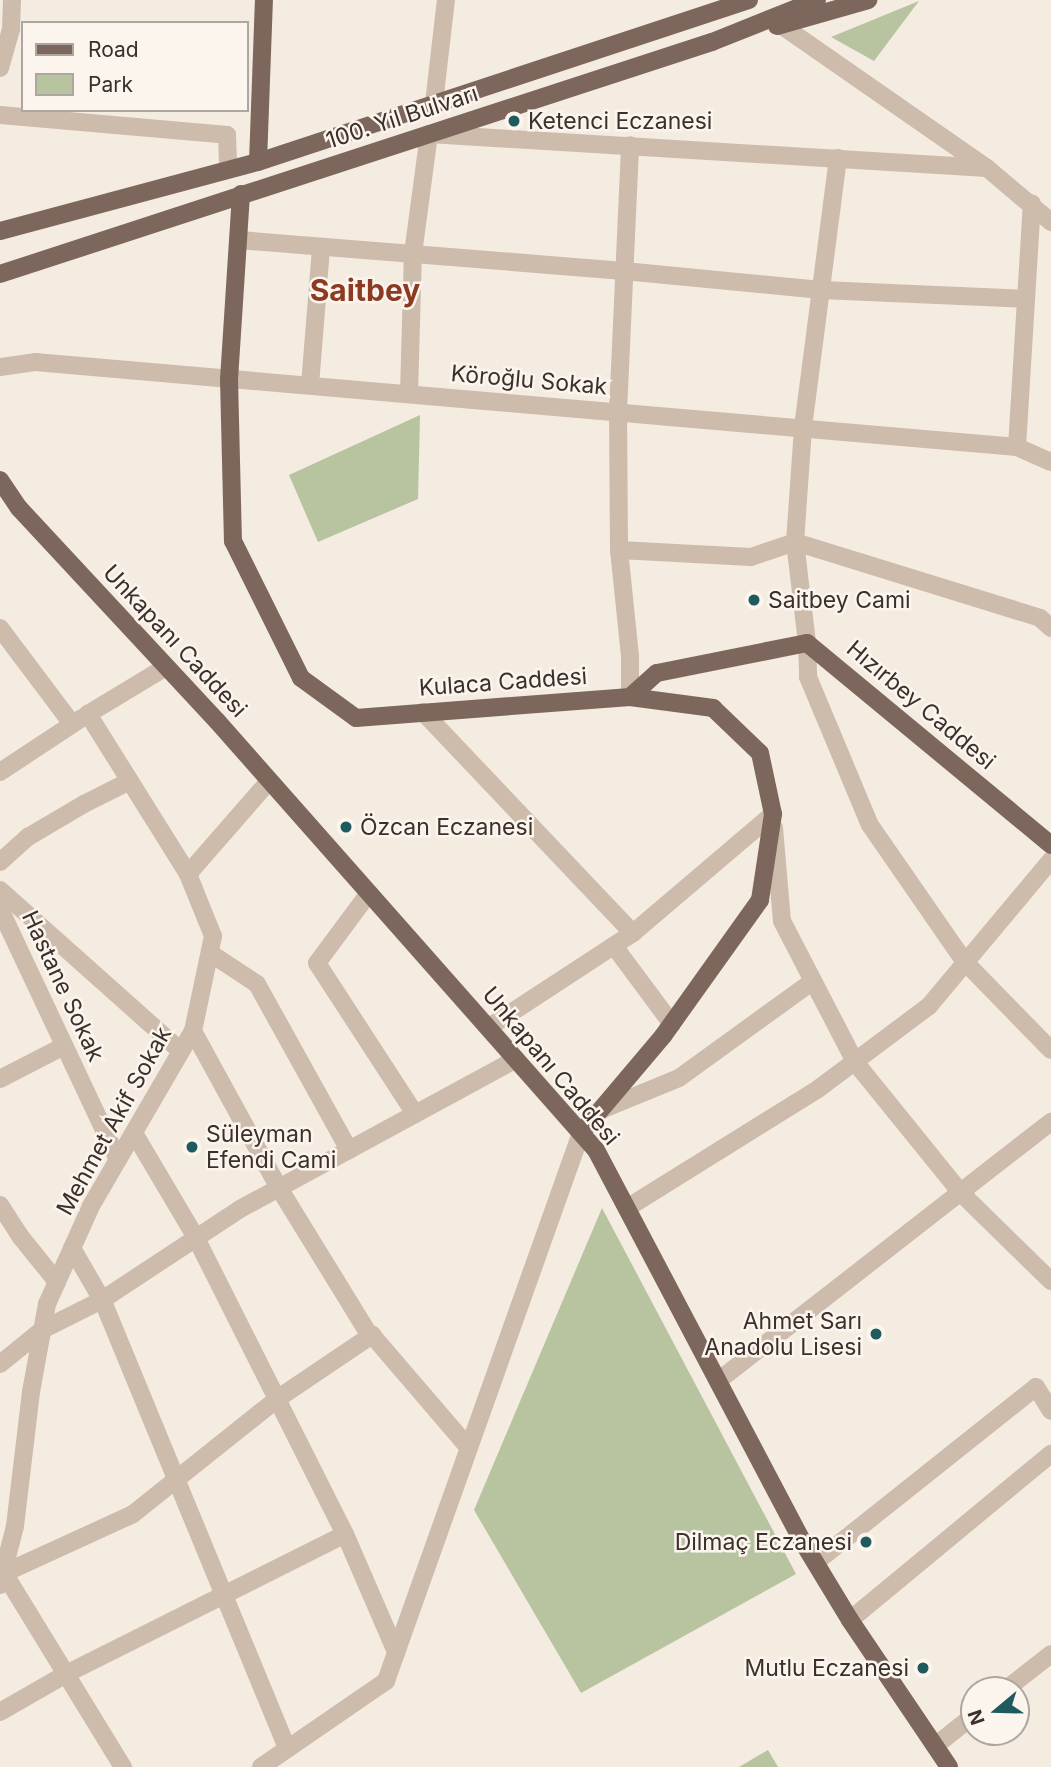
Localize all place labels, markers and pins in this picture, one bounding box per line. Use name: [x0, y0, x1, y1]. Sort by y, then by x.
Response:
place label: Ketenci Eczanesi: [528, 107, 712, 135]
marker: Ketenci Eczanesi: [506, 113, 522, 129]
place label: Saitbey Cami: [768, 586, 911, 614]
marker: Saitbey Cami: [746, 592, 762, 608]
place label: Özcan Eczanesi: [360, 813, 533, 841]
marker: Özcan Eczanesi: [338, 819, 354, 835]
place label: Süleyman Efendi Cami: [206, 1120, 336, 1174]
marker: Süleyman Efendi Cami: [184, 1139, 200, 1155]
place label: Ahmet Sarı Anadolu Lisesi: [704, 1307, 862, 1361]
marker: Ahmet Sarı Anadolu Lisesi: [868, 1326, 884, 1342]
place label: Dilmaç Eczanesi: [675, 1528, 852, 1556]
marker: Dilmaç Eczanesi: [858, 1534, 874, 1550]
place label: Mutlu Eczanesi: [745, 1654, 909, 1682]
marker: Mutlu Eczanesi: [915, 1660, 931, 1676]

